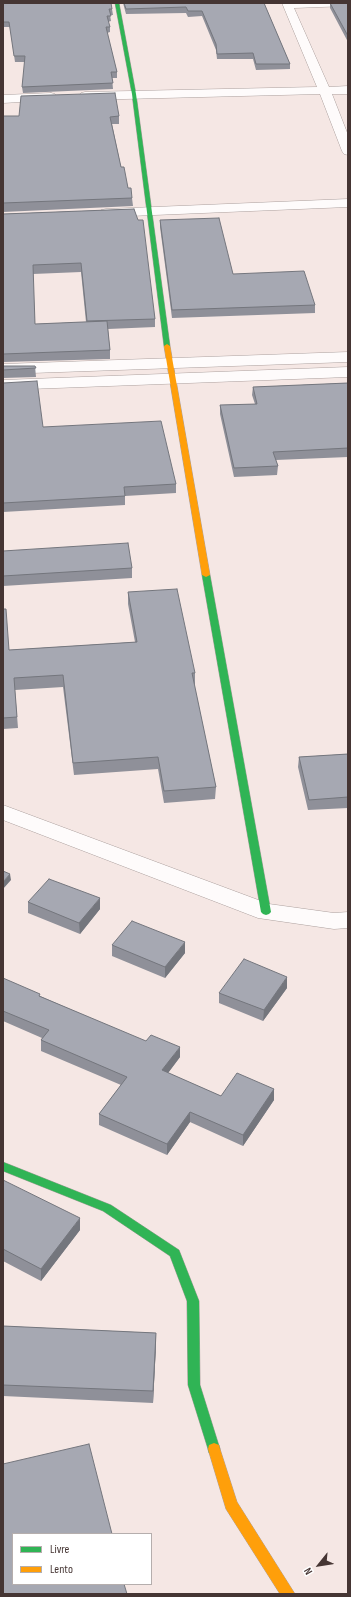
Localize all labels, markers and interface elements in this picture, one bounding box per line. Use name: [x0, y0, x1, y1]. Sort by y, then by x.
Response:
legend: [12, 1533, 152, 1585]
text: Livre: [50, 1542, 69, 1557]
north arrow: [299, 1545, 339, 1585]
text: Lento: [50, 1562, 73, 1577]
text: N: [301, 1565, 315, 1577]

